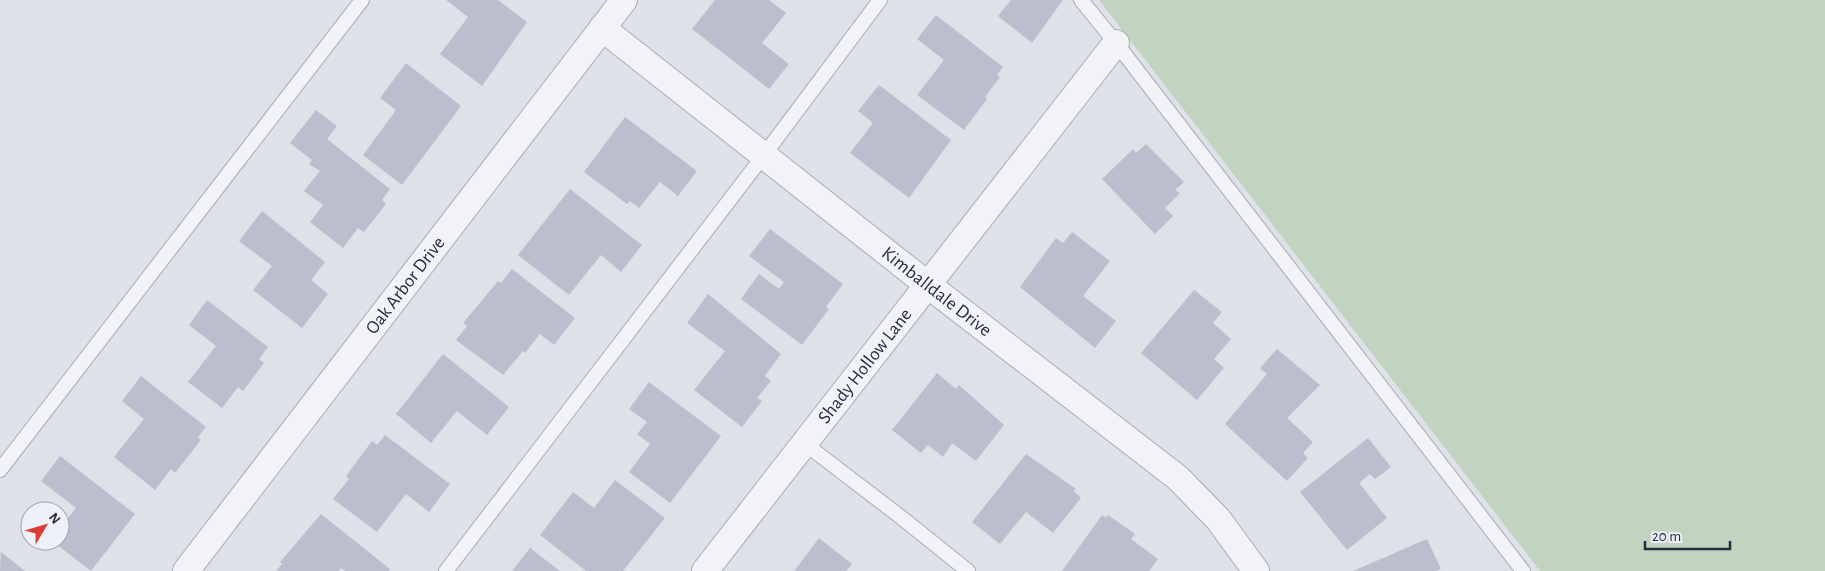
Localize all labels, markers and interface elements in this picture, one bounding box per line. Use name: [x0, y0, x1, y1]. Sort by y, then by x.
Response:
street label: Oak Arbor Drive: [362, 233, 448, 338]
street label: Kimballdale Drive: [878, 243, 995, 340]
street label: Shady Hollow Lane: [814, 305, 915, 427]
north arrow: [20, 501, 70, 551]
text: N: [46, 510, 63, 527]
scale bar: [1645, 518, 1730, 550]
text: 20 m: [1652, 529, 1681, 544]

